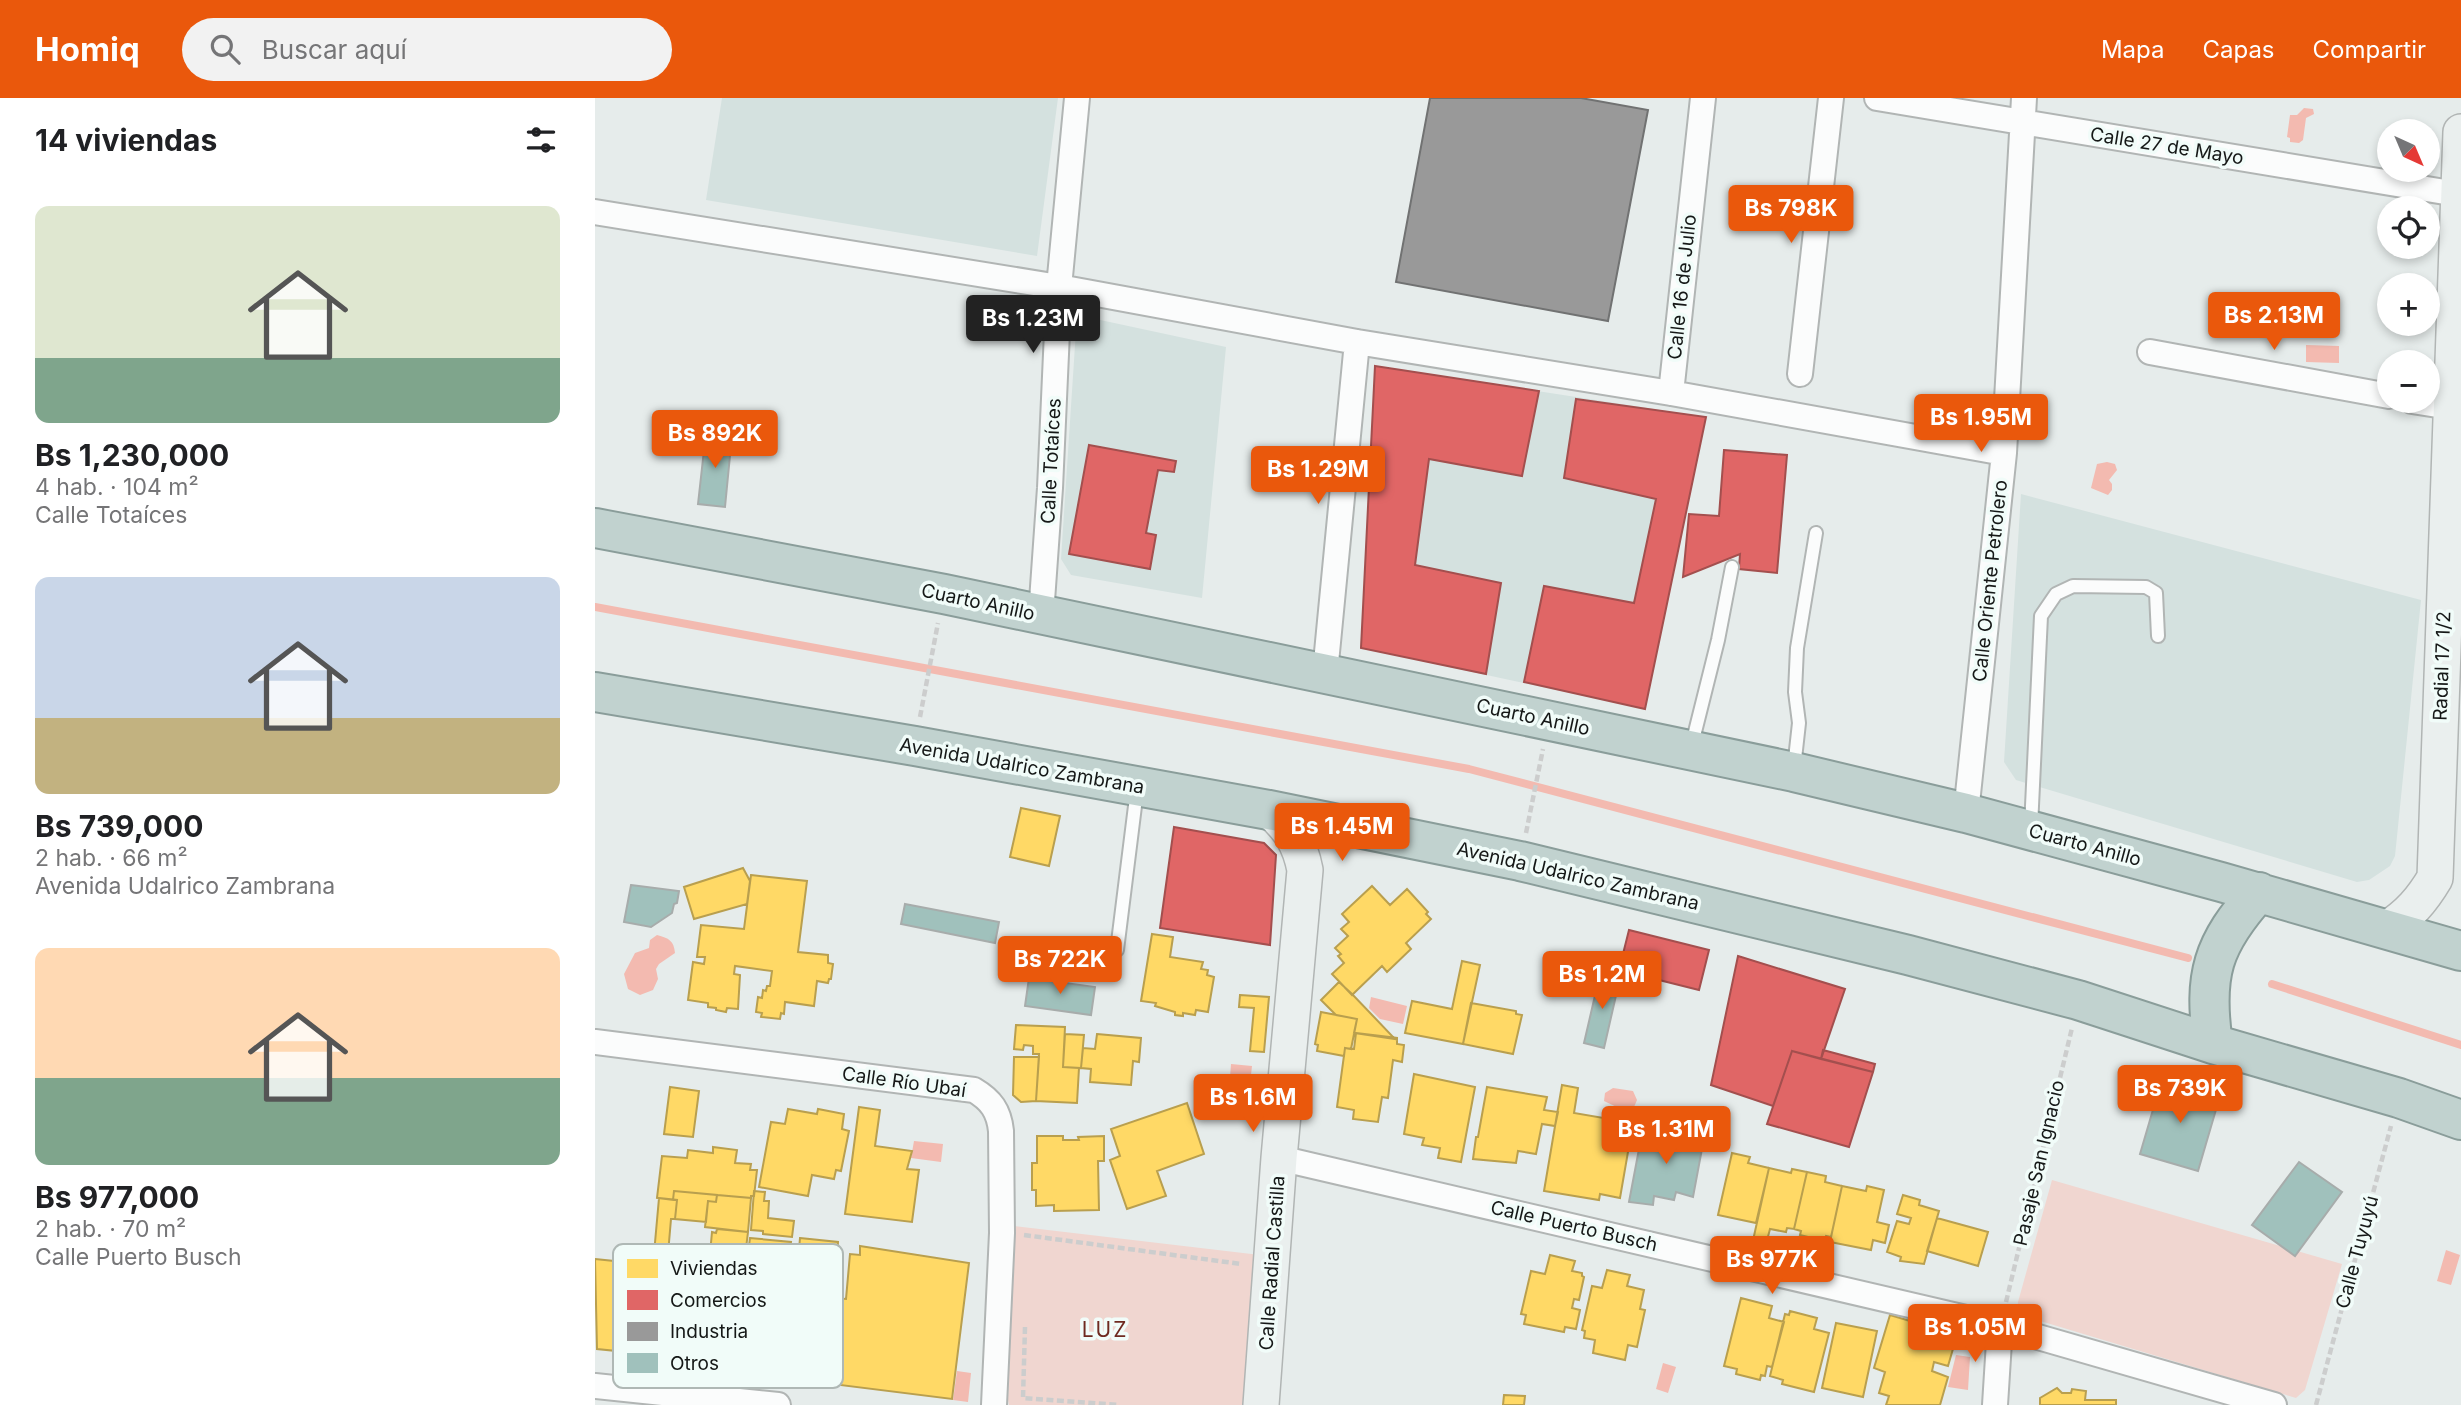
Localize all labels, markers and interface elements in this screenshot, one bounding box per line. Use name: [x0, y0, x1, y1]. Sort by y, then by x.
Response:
search box: [182, 18, 672, 81]
text: Homiq: [35, 29, 140, 69]
icon: search: [206, 30, 244, 68]
text: Buscar aquí: [262, 34, 407, 65]
text: Mapa: [2101, 35, 2164, 64]
text: Capas: [2202, 35, 2275, 64]
text: Compartir: [2313, 35, 2426, 64]
north arrow: [2377, 119, 2439, 182]
map controls: [2377, 119, 2440, 413]
icon: filters: [522, 121, 560, 159]
text: 14 viviendas: [35, 122, 217, 158]
street label: Calle 27 de Mayo: [2089, 123, 2245, 169]
pin: Bs 798K: [1726, 186, 1856, 245]
text: Bs 798K: [1744, 194, 1838, 222]
button: locate: [2377, 196, 2440, 259]
street label: Calle 16 de Julio: [1663, 213, 1701, 361]
icon: home: [235, 252, 361, 378]
button: +: [2377, 273, 2440, 336]
pin: Bs 2.13M: [2202, 292, 2346, 352]
pin: Bs 1.23M: [961, 296, 1105, 355]
text: Bs 2.13M: [2224, 301, 2324, 329]
text: Bs 1.23M: [982, 304, 1084, 332]
button: −: [2377, 350, 2440, 413]
pin: Bs 1.95M: [1909, 394, 2053, 454]
street label: Calle Totaíces: [1036, 398, 1066, 524]
text: Bs 1.95M: [1930, 403, 2032, 431]
pin: Bs 892K: [650, 410, 780, 470]
text: Bs 892K: [668, 419, 762, 447]
text: Bs 1,230,000: [35, 437, 229, 473]
pin: Bs 1.29M: [1246, 446, 1390, 506]
text: Bs 1.29M: [1267, 455, 1369, 483]
text: 4 hab. · 104 m²: [35, 473, 199, 501]
street label: Calle Oriente Petrolero: [1968, 479, 2012, 683]
text: Calle Totaíces: [35, 501, 187, 529]
street label: Cuarto Anillo: [919, 579, 1037, 625]
street label: Radial 17 1/2: [2429, 611, 2455, 721]
icon: home: [235, 623, 361, 749]
street label: Cuarto Anillo: [1474, 694, 1592, 740]
street label: Avenida Udalrico Zambrana: [898, 733, 1146, 799]
pin: Bs 1.45M: [1270, 804, 1414, 863]
text: Bs 739,000: [35, 808, 204, 844]
text: Bs 1.45M: [1291, 812, 1393, 840]
street label: Cuarto Anillo: [2026, 819, 2144, 871]
street label: Avenida Udalrico Zambrana: [1455, 837, 1701, 915]
text: 2 hab. · 66 m²: [35, 844, 188, 872]
text: Avenida Udalrico Zambrana: [35, 872, 335, 900]
pin: Bs 722K: [995, 936, 1125, 996]
text: Bs 722K: [1014, 945, 1106, 973]
pin: Bs 1.2M: [1537, 951, 1667, 1011]
text: Bs 1.2M: [1558, 960, 1646, 988]
icon: home: [235, 994, 361, 1120]
street label: Calle Río Ubaí: [841, 1062, 968, 1102]
pin: Bs 739K: [2115, 1066, 2245, 1125]
pin: Bs 1.6M: [1188, 1074, 1318, 1134]
text: Bs 739K: [2134, 1074, 2226, 1102]
street label: Pasaje San Ignacio: [2009, 1078, 2069, 1248]
text: Bs 1.6M: [1210, 1083, 1296, 1111]
pin: Bs 1.31M: [1594, 1107, 1738, 1166]
text: Bs 1.31M: [1618, 1115, 1714, 1143]
street label: Calle Radial Castilla: [1254, 1175, 1290, 1351]
text: Bs 977,000: [35, 1179, 199, 1215]
street label: Calle Tuyuyú: [2331, 1193, 2383, 1311]
street label: Calle Puerto Busch: [1488, 1196, 1660, 1256]
text: 2 hab. · 70 m²: [35, 1215, 186, 1243]
pin: Bs 977K: [1707, 1236, 1837, 1296]
text: Calle Puerto Busch: [35, 1243, 242, 1271]
legend: [613, 1244, 843, 1388]
text: Bs 977K: [1726, 1245, 1818, 1273]
text: Viviendas: [670, 1257, 758, 1280]
text: Comercios: [670, 1289, 767, 1312]
pin: Bs 1.05M: [1903, 1304, 2047, 1364]
text: Bs 1.05M: [1924, 1313, 2026, 1341]
district label: LUZ: [1082, 1317, 1128, 1342]
text: Industria: [670, 1320, 748, 1343]
text: Otros: [670, 1352, 719, 1375]

